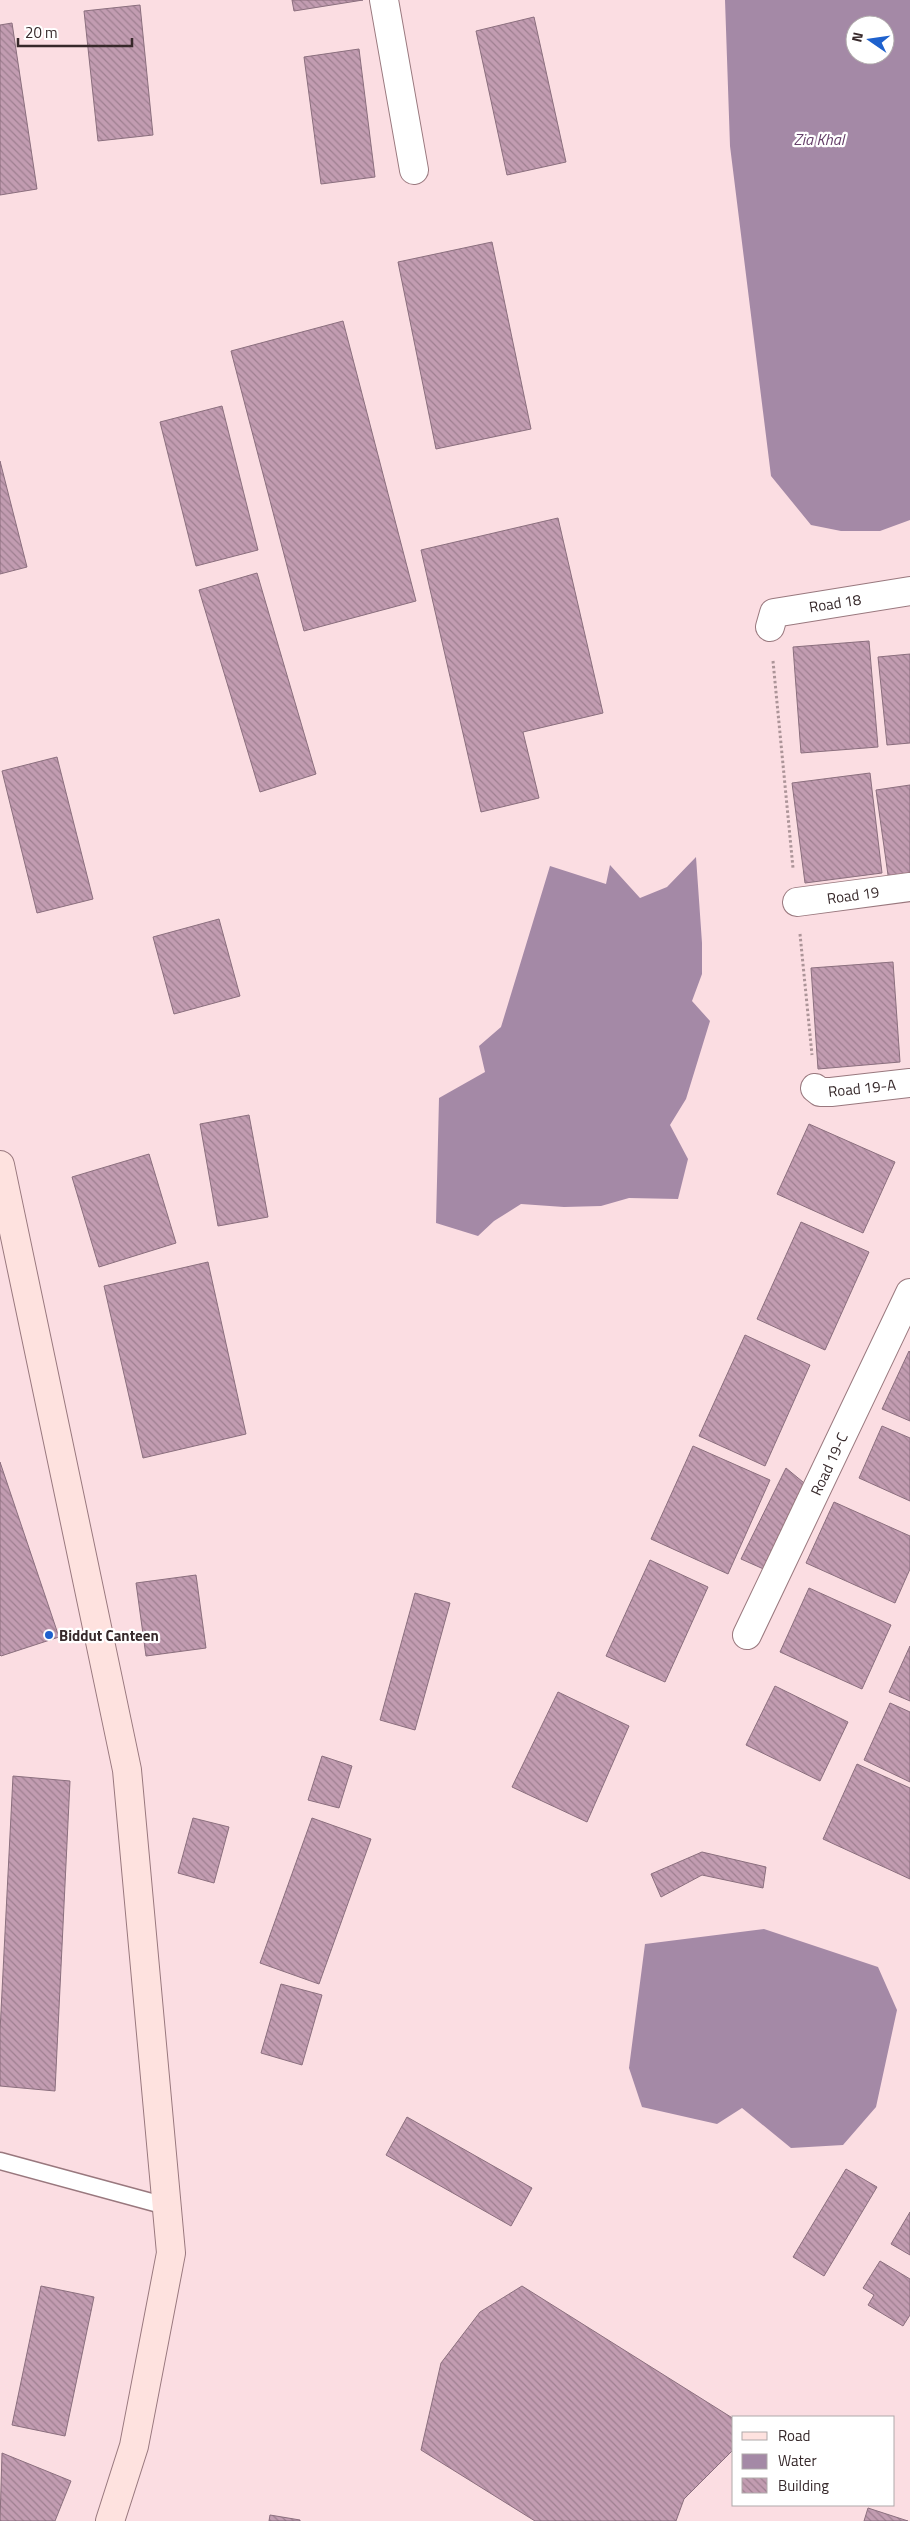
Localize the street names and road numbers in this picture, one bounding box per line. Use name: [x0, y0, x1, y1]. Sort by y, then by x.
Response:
street label: Road 18: [807, 588, 863, 618]
street label: Road 19: [825, 880, 881, 910]
street label: Road 19-A: [827, 1073, 897, 1103]
street label: Road 19-C: [804, 1429, 854, 1499]

